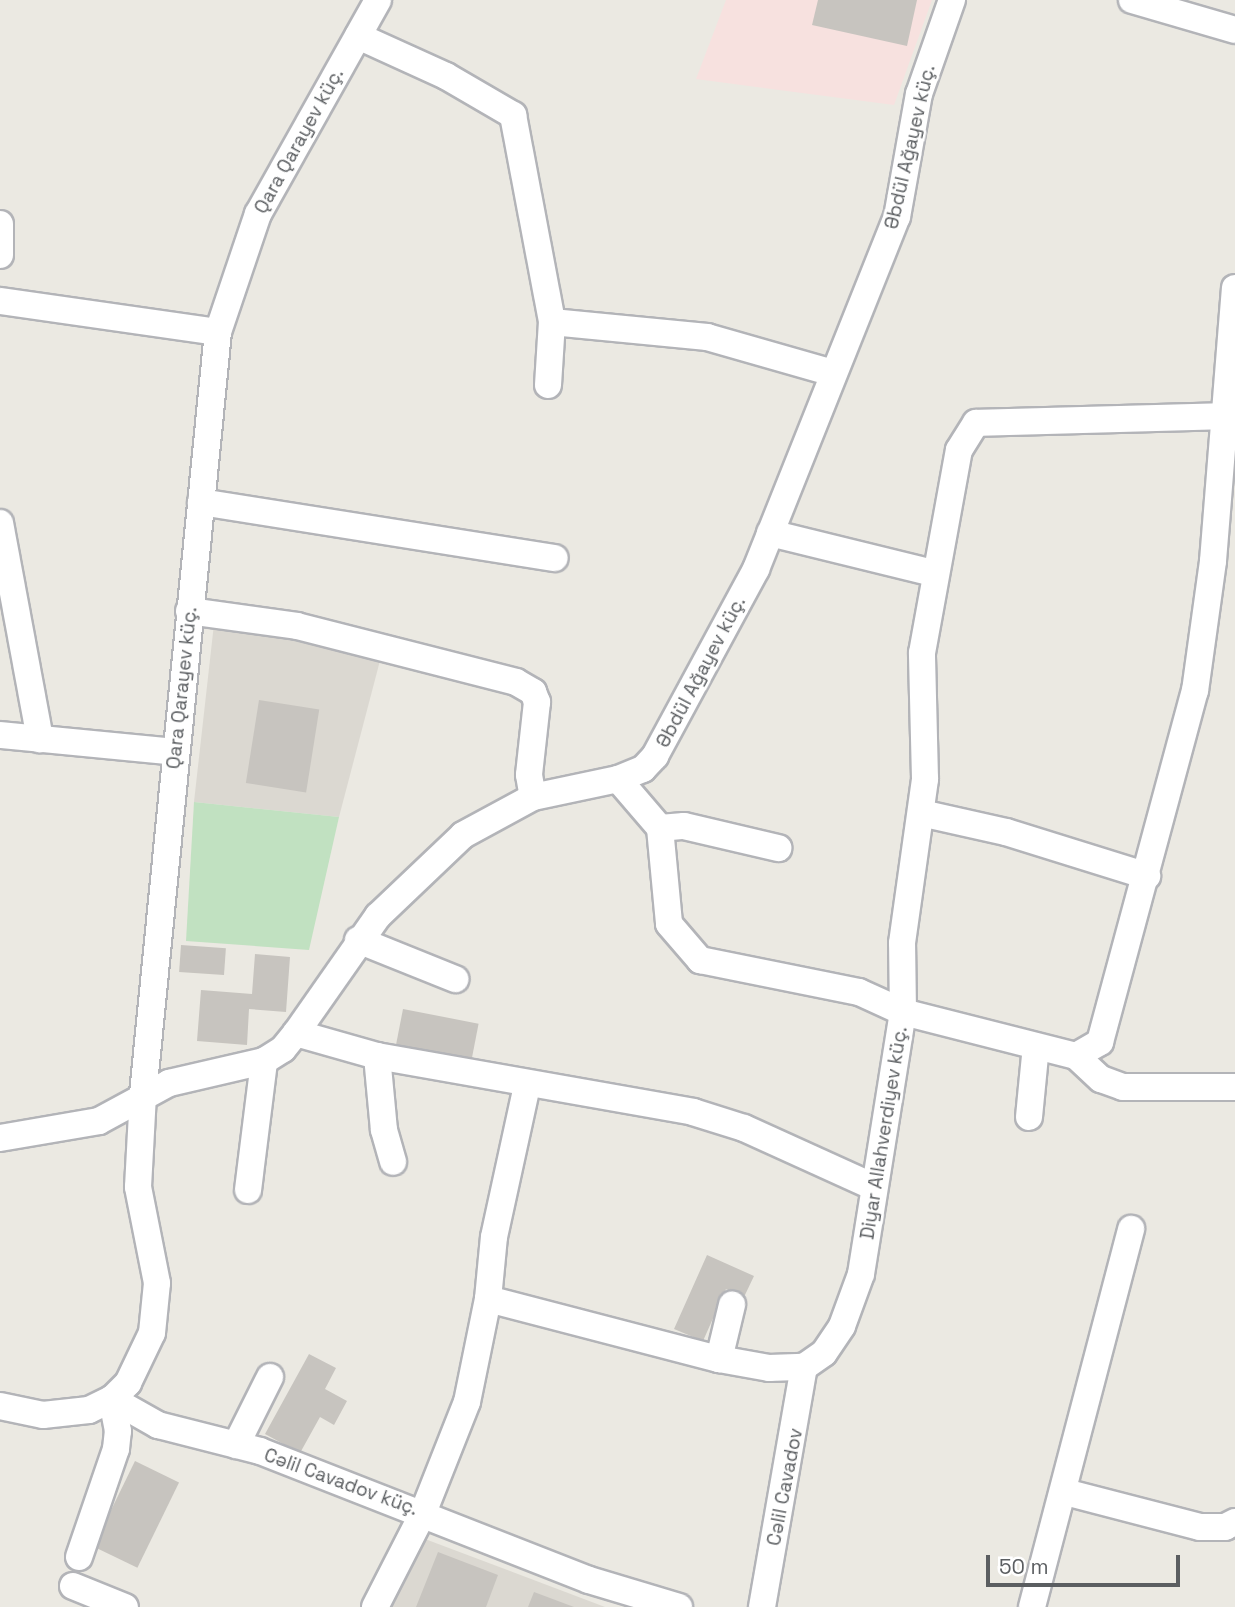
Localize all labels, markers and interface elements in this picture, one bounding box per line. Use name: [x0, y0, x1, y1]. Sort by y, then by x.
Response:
street label: Əbdül Ağayev küç.: [880, 62, 940, 232]
street label: Qara Qarayev küç.: [250, 64, 348, 218]
street label: Əbdül Ağayev küç.: [651, 592, 751, 752]
street label: Qara Qarayev küç.: [162, 606, 202, 770]
street label: Diyar Allahverdiyev küç.: [856, 1025, 912, 1241]
street label: Cəlil Cavadov: [762, 1426, 808, 1548]
street label: Cəlil Cavadov küç.: [261, 1444, 421, 1520]
scale bar: [990, 1540, 1184, 1584]
text: 50 m: [999, 1553, 1049, 1580]

